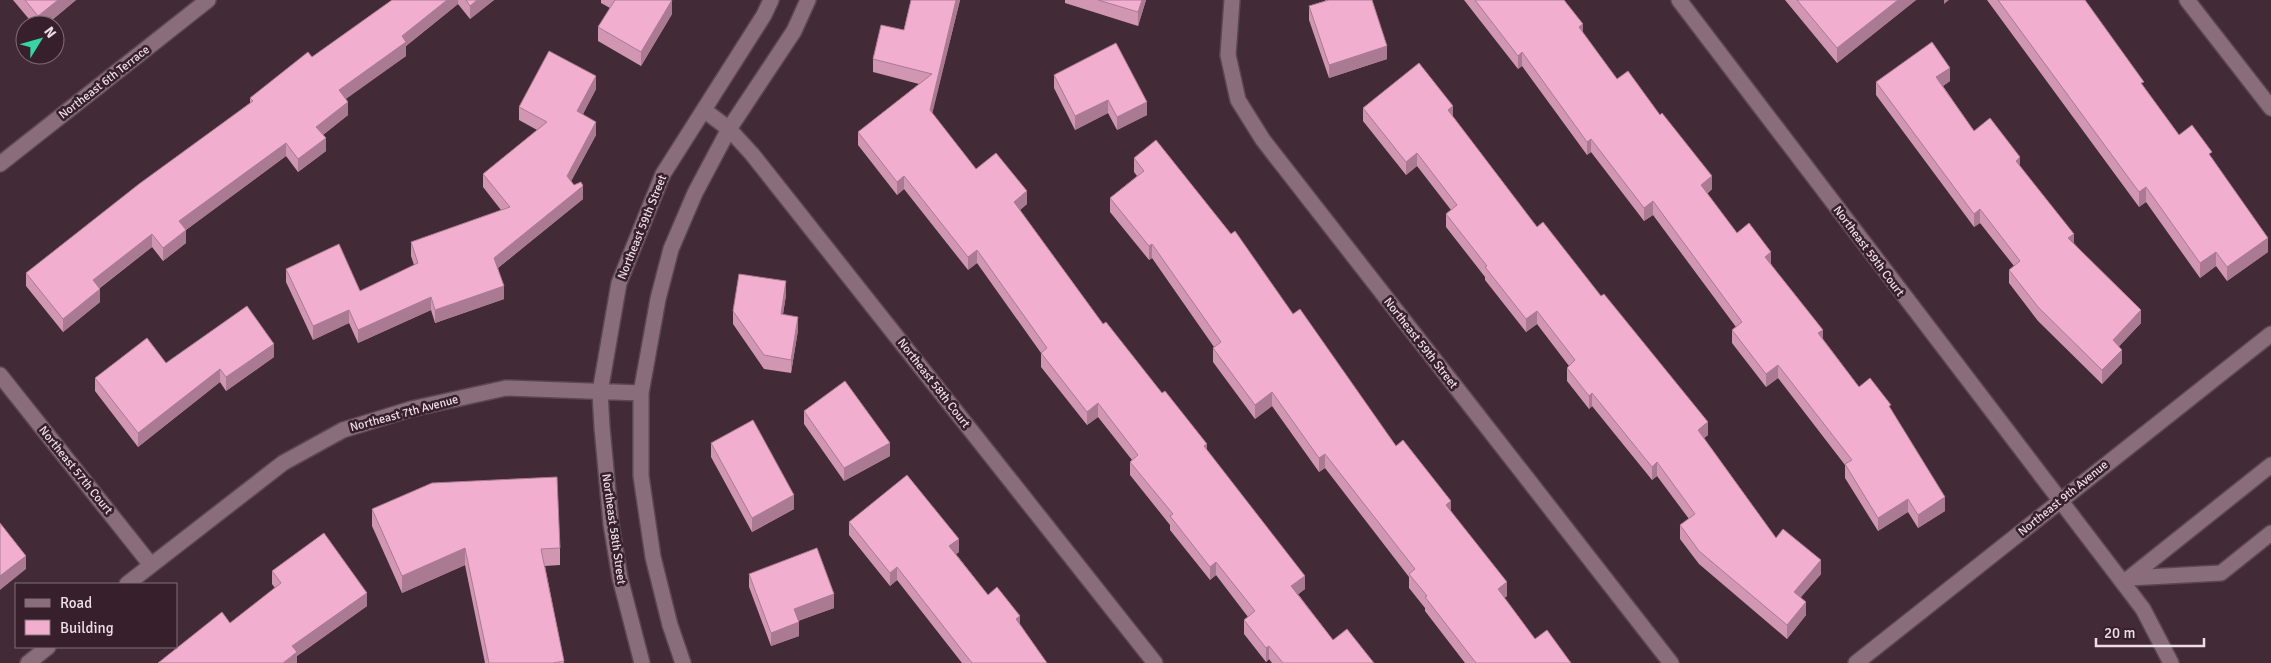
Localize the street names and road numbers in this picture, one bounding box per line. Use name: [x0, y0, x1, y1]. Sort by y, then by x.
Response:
street label: Northeast 6th Terrace: [56, 42, 153, 123]
street label: Northeast 59th Street: [615, 173, 670, 282]
street label: Northeast 59th Court: [1830, 203, 1907, 299]
street label: Northeast 59th Street: [1380, 295, 1461, 392]
street label: Northeast 58th Court: [894, 336, 973, 431]
street label: Northeast 7th Avenue: [348, 392, 460, 435]
street label: Northeast 57th Court: [35, 423, 116, 517]
street label: Northeast 9th Avenue: [2015, 458, 2111, 539]
street label: Northeast 58th Street: [598, 473, 629, 585]

